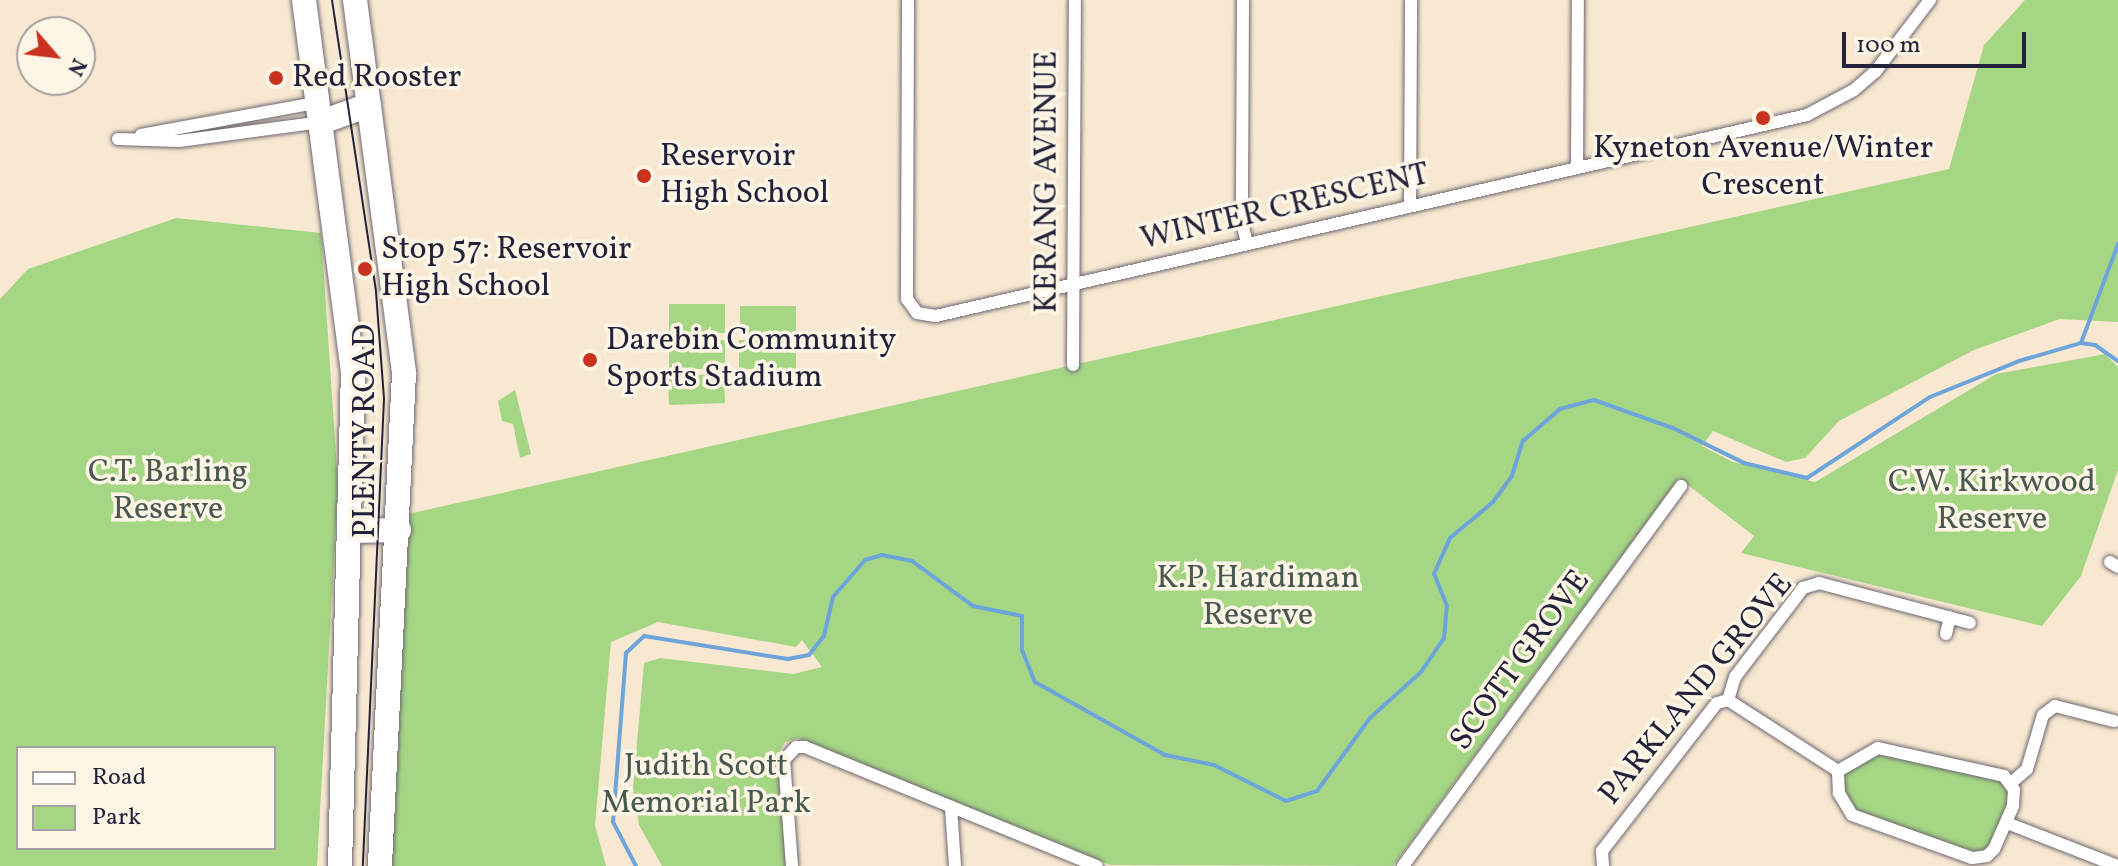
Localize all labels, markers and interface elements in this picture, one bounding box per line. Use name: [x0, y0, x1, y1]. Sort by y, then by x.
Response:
north arrow: [16, 16, 96, 96]
scale bar: [1846, 16, 2030, 66]
text: 100 m: [1856, 29, 1921, 63]
street label: KERANG AVENUE: [1029, 51, 1067, 313]
text: N: [58, 52, 93, 81]
place label: Red Rooster: [292, 59, 461, 97]
marker: Red Rooster: [267, 69, 285, 87]
marker: Kyneton Avenue/Winter Crescent: [1754, 109, 1772, 127]
place label: Kyneton Avenue/Winter Crescent: [1593, 131, 1933, 206]
place label: Reservoir High School: [660, 139, 829, 214]
street label: WINTER CRESCENT: [1137, 156, 1433, 260]
marker: Reservoir High School: [635, 167, 653, 185]
place label: Stop 57: Reservoir High School: [381, 232, 632, 307]
marker: Stop 57: Reservoir High School: [356, 260, 374, 278]
street label: PLENTY ROAD: [347, 323, 385, 539]
place label: Darebin Community Sports Stadium: [606, 323, 896, 398]
marker: Darebin Community Sports Stadium: [581, 351, 599, 369]
park label: C.T. Barling Reserve: [88, 455, 248, 530]
park label: C.W. Kirkwood Reserve: [1888, 465, 2096, 540]
park label: K.P. Hardiman Reserve: [1156, 561, 1360, 636]
street label: SCOTT GROVE: [1443, 563, 1599, 759]
street label: PARKLAND GROVE: [1592, 567, 1802, 813]
legend: [16, 746, 276, 850]
park label: Judith Scott Memorial Park: [601, 749, 811, 824]
text: Road: [92, 761, 146, 795]
text: Park: [92, 801, 141, 835]

